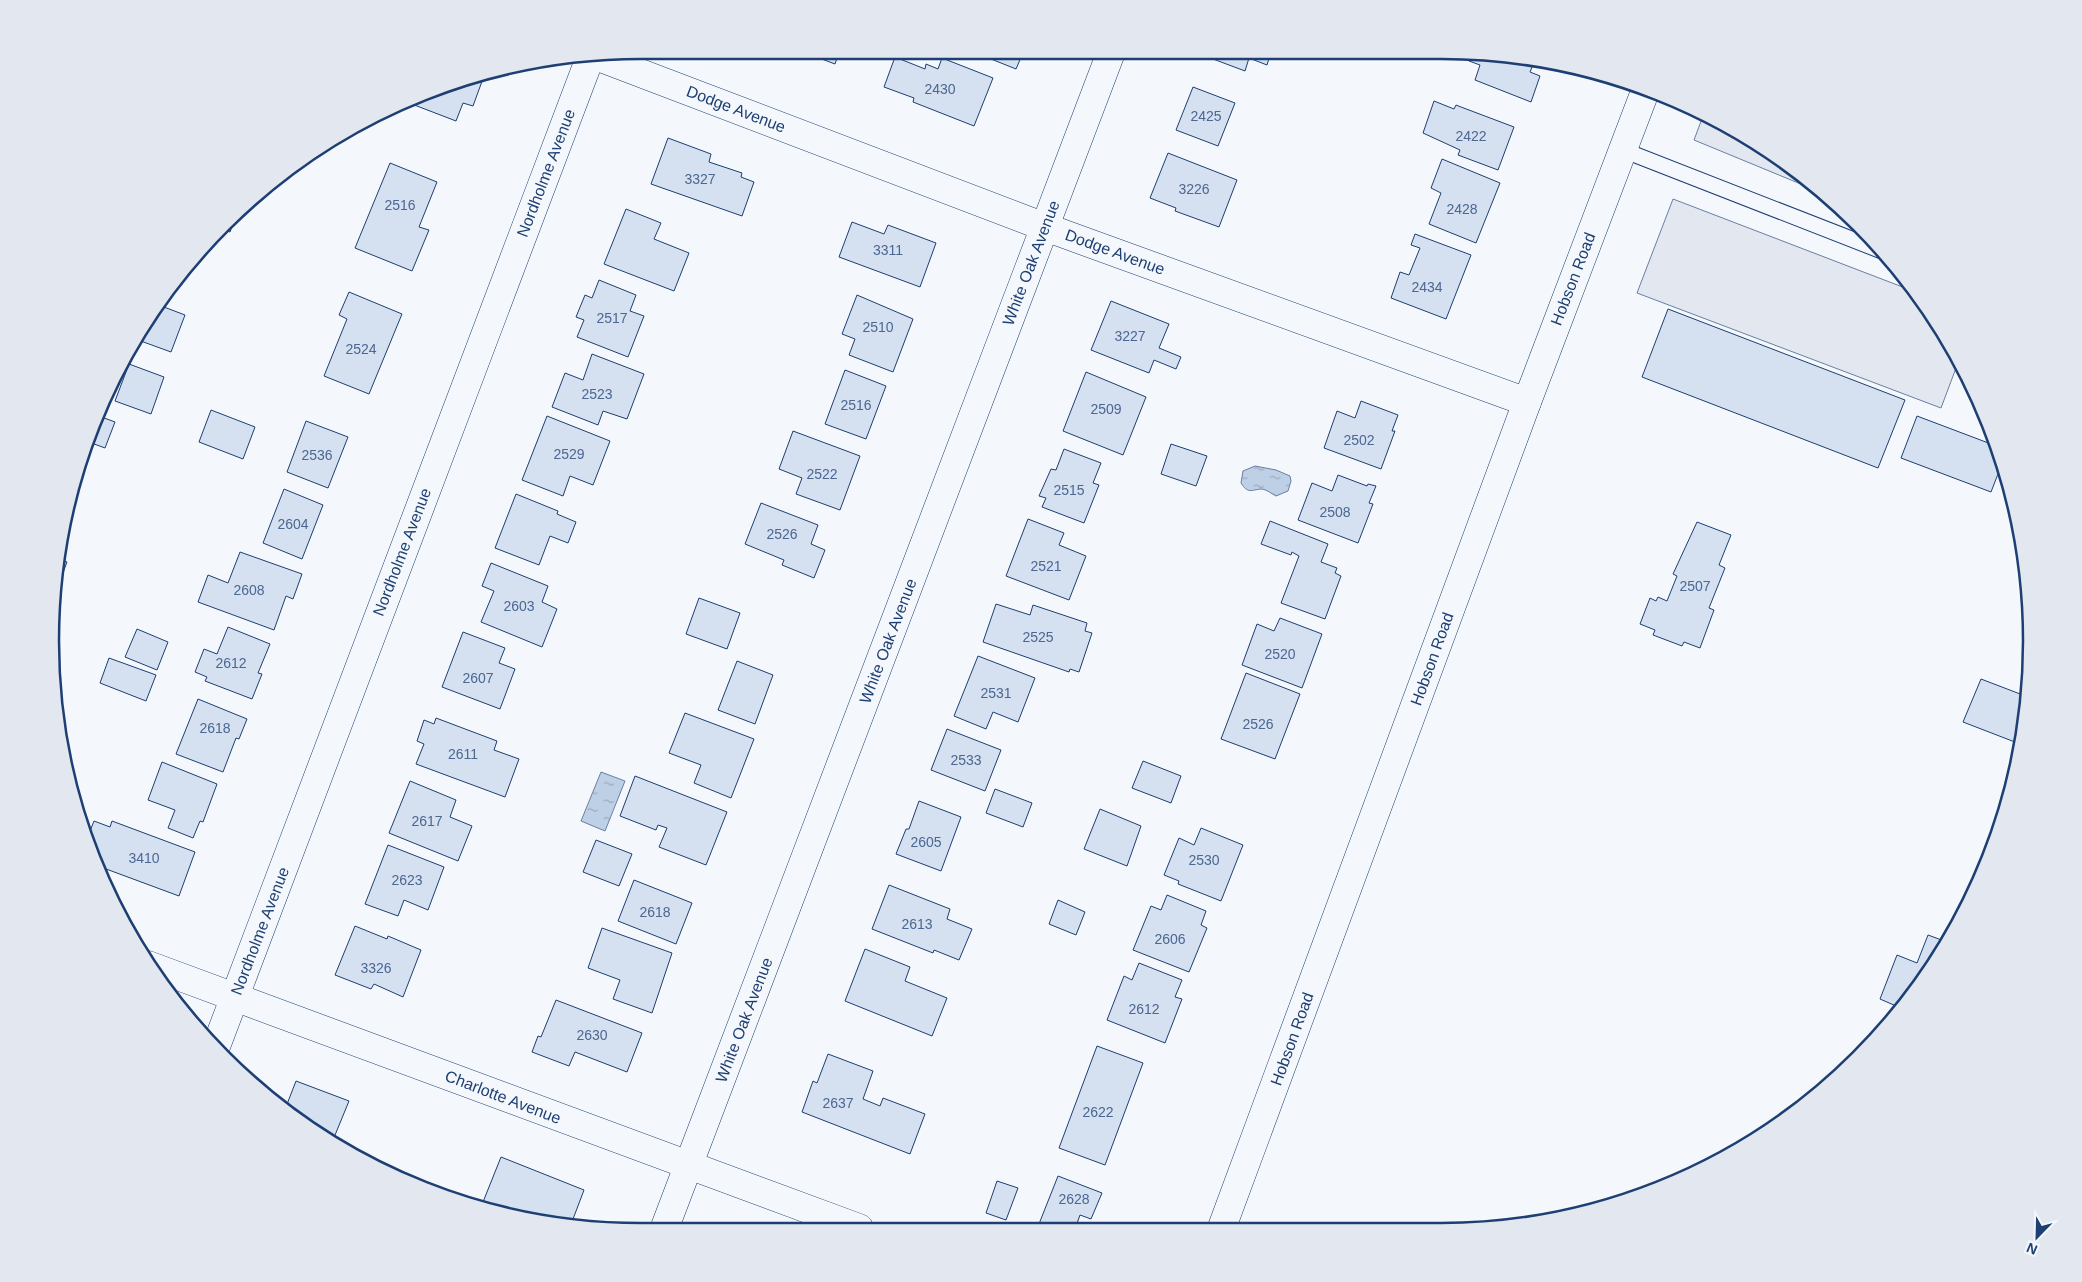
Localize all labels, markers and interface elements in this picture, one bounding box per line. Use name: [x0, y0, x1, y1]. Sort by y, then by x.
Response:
house number: 2430: [924, 81, 956, 97]
street label: Dodge Avenue: [684, 82, 788, 136]
street label: Nordholme Avenue: [514, 106, 578, 239]
house number: 2425: [1190, 108, 1222, 124]
house number: 2422: [1455, 128, 1487, 144]
house number: 3327: [684, 171, 716, 187]
house number: 3226: [1178, 181, 1210, 197]
house number: 2516: [384, 197, 416, 213]
street label: White Oak Avenue: [999, 198, 1063, 328]
house number: 2428: [1446, 201, 1478, 217]
street label: Dodge Avenue: [1063, 226, 1167, 278]
street label: Hobson Road: [1548, 230, 1598, 328]
house number: 3311: [873, 242, 903, 258]
house number: 2434: [1411, 279, 1443, 295]
house number: 2517: [596, 310, 628, 326]
house number: 2510: [862, 319, 894, 335]
house number: 3227: [1114, 328, 1146, 344]
house number: 2524: [345, 341, 377, 357]
house number: 2523: [581, 386, 613, 402]
house number: 2516: [840, 397, 872, 413]
house number: 2509: [1090, 401, 1122, 417]
house number: 2502: [1343, 432, 1375, 448]
house number: 2529: [553, 446, 585, 462]
house number: 2536: [301, 447, 333, 463]
house number: 2522: [806, 466, 838, 482]
house number: 2515: [1053, 482, 1085, 498]
street label: Nordholme Avenue: [370, 485, 434, 618]
house number: 2508: [1319, 504, 1351, 520]
house number: 2604: [277, 516, 309, 532]
house number: 2526: [766, 526, 798, 542]
house number: 2521: [1030, 558, 1062, 574]
street label: White Oak Avenue: [856, 576, 920, 706]
house number: 2507: [1679, 578, 1711, 594]
house number: 2608: [233, 582, 265, 598]
house number: 2603: [503, 598, 535, 614]
street label: Hobson Road: [1407, 610, 1457, 708]
house number: 2525: [1022, 629, 1054, 645]
house number: 2520: [1264, 646, 1296, 662]
house number: 2612: [215, 655, 247, 671]
house number: 2607: [462, 670, 494, 686]
house number: 2531: [980, 685, 1012, 701]
house number: 2526: [1242, 716, 1274, 732]
house number: 2618: [199, 720, 231, 736]
house number: 2611: [448, 746, 478, 762]
house number: 2533: [950, 752, 982, 768]
house number: 2617: [411, 813, 443, 829]
house number: 2605: [910, 834, 942, 850]
house number: 3410: [128, 850, 160, 866]
house number: 2530: [1188, 852, 1220, 868]
street label: Nordholme Avenue: [228, 864, 292, 997]
house number: 2623: [391, 872, 423, 888]
house number: 2618: [639, 904, 671, 920]
house number: 2613: [901, 916, 933, 932]
house number: 2606: [1154, 931, 1186, 947]
street label: White Oak Avenue: [712, 955, 776, 1085]
house number: 3326: [360, 960, 392, 976]
street label: Hobson Road: [1267, 990, 1317, 1088]
house number: 2612: [1128, 1001, 1160, 1017]
house number: 2630: [576, 1027, 608, 1043]
street label: Charlotte Avenue: [443, 1067, 563, 1127]
house number: 2637: [822, 1095, 854, 1111]
house number: 2622: [1082, 1104, 1114, 1120]
house number: 2628: [1058, 1191, 1090, 1207]
north arrow: [2012, 1212, 2062, 1262]
text: N: [2024, 1240, 2040, 1258]

